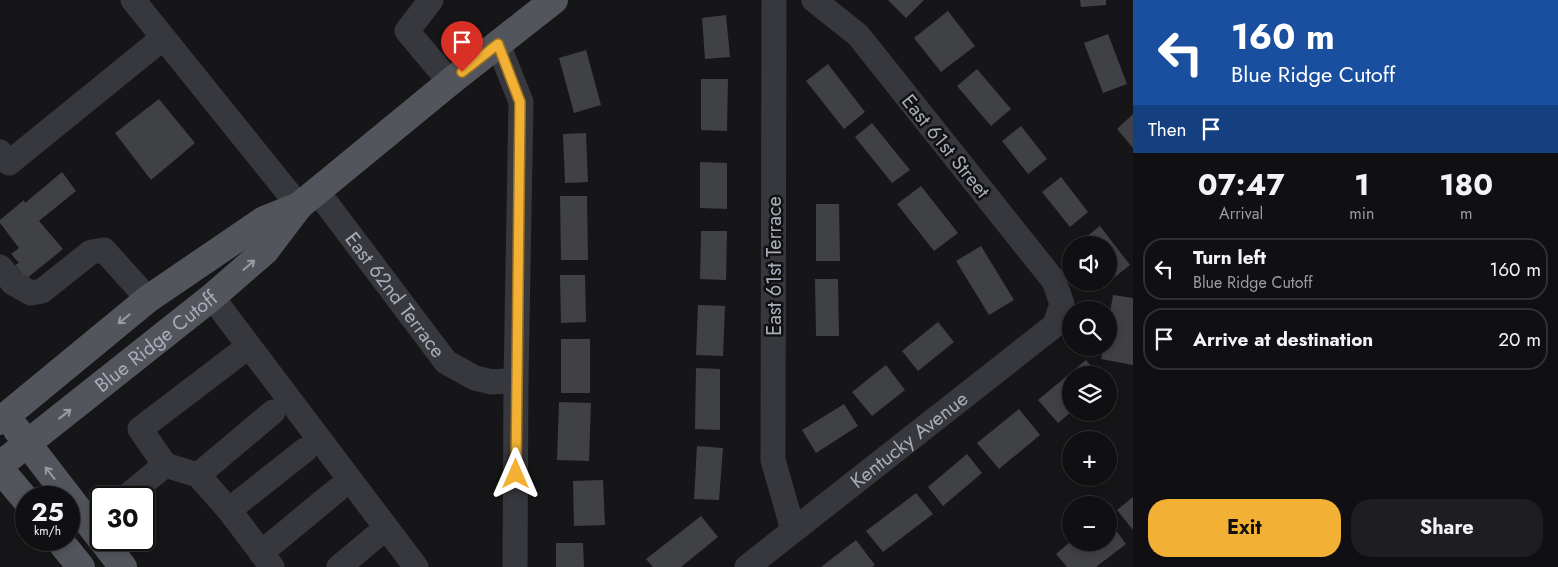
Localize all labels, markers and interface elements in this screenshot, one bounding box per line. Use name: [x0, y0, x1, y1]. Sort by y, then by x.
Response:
text: 160 m: [1231, 12, 1335, 62]
icon: left: [1148, 20, 1213, 85]
pin: [441, 21, 483, 72]
icon: arrive: [448, 28, 476, 56]
text: Blue Ridge Cutoff: [1231, 58, 1395, 90]
street label: East 61st Street: [895, 88, 997, 205]
icon: arrive: [1197, 115, 1225, 143]
text: Then: [1148, 116, 1187, 143]
text: 07:47: [1198, 163, 1284, 206]
text: 1: [1354, 163, 1369, 206]
text: 180: [1439, 163, 1493, 206]
street label: East 61st Terrace: [760, 196, 789, 336]
text: Arrival: [1219, 202, 1263, 225]
text: min: [1349, 202, 1374, 225]
text: m: [1460, 202, 1472, 225]
street label: East 62nd Terrace: [338, 226, 452, 364]
map controls: [1062, 236, 1117, 551]
button: sound: [1062, 236, 1117, 291]
text: Turn left: [1193, 244, 1266, 271]
icon: left: [1150, 255, 1178, 283]
text: 160 m: [1490, 256, 1541, 283]
one-way arrow: [242, 259, 255, 271]
text: Blue Ridge Cutoff: [1193, 271, 1313, 294]
street label: Blue Ridge Cutoff: [89, 283, 225, 400]
button: search: [1062, 301, 1117, 356]
one-way arrow: [117, 314, 130, 325]
icon: arrive: [1150, 325, 1178, 353]
text: Arrive at destination: [1193, 326, 1373, 353]
text: 20 m: [1498, 326, 1541, 353]
button: layers: [1062, 366, 1117, 421]
street label: Kentucky Avenue: [844, 385, 974, 496]
one-way arrow: [58, 408, 71, 419]
button: +: [1062, 431, 1117, 486]
position arrow: [489, 447, 541, 499]
one-way arrow: [45, 466, 55, 480]
speed limit sign: 30: [90, 486, 155, 551]
text: 25: [31, 494, 64, 530]
button: −: [1062, 496, 1117, 551]
button: Exit: [1148, 499, 1341, 557]
button: Share: [1351, 499, 1543, 557]
text: km/h: [34, 522, 61, 540]

